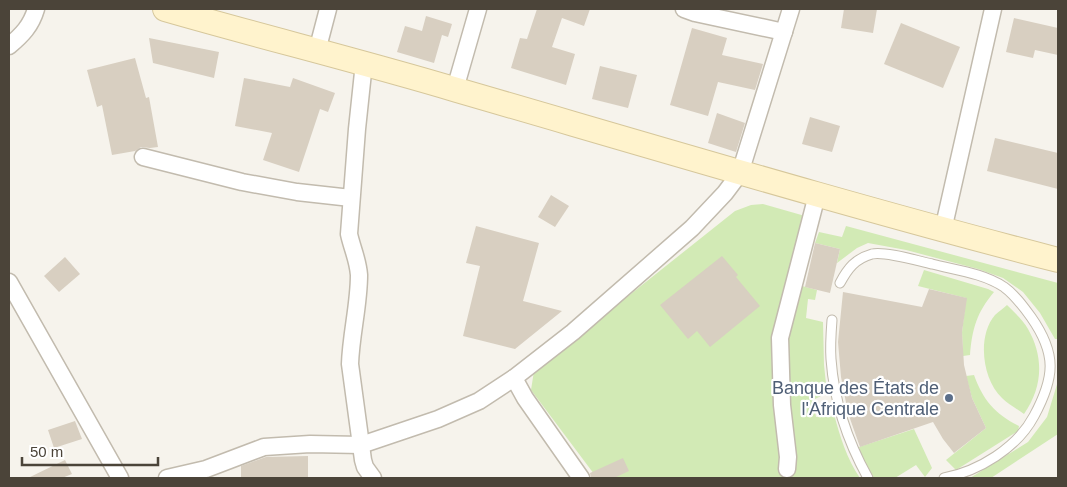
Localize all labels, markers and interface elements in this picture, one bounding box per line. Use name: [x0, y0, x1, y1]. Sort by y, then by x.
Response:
place label: Banque des États de l'Afrique Centrale: [772, 378, 939, 419]
marker: Banque des États de l'Afrique Centrale: [943, 392, 955, 404]
scale bar: [22, 434, 159, 466]
text: 50 m: [30, 443, 63, 460]

